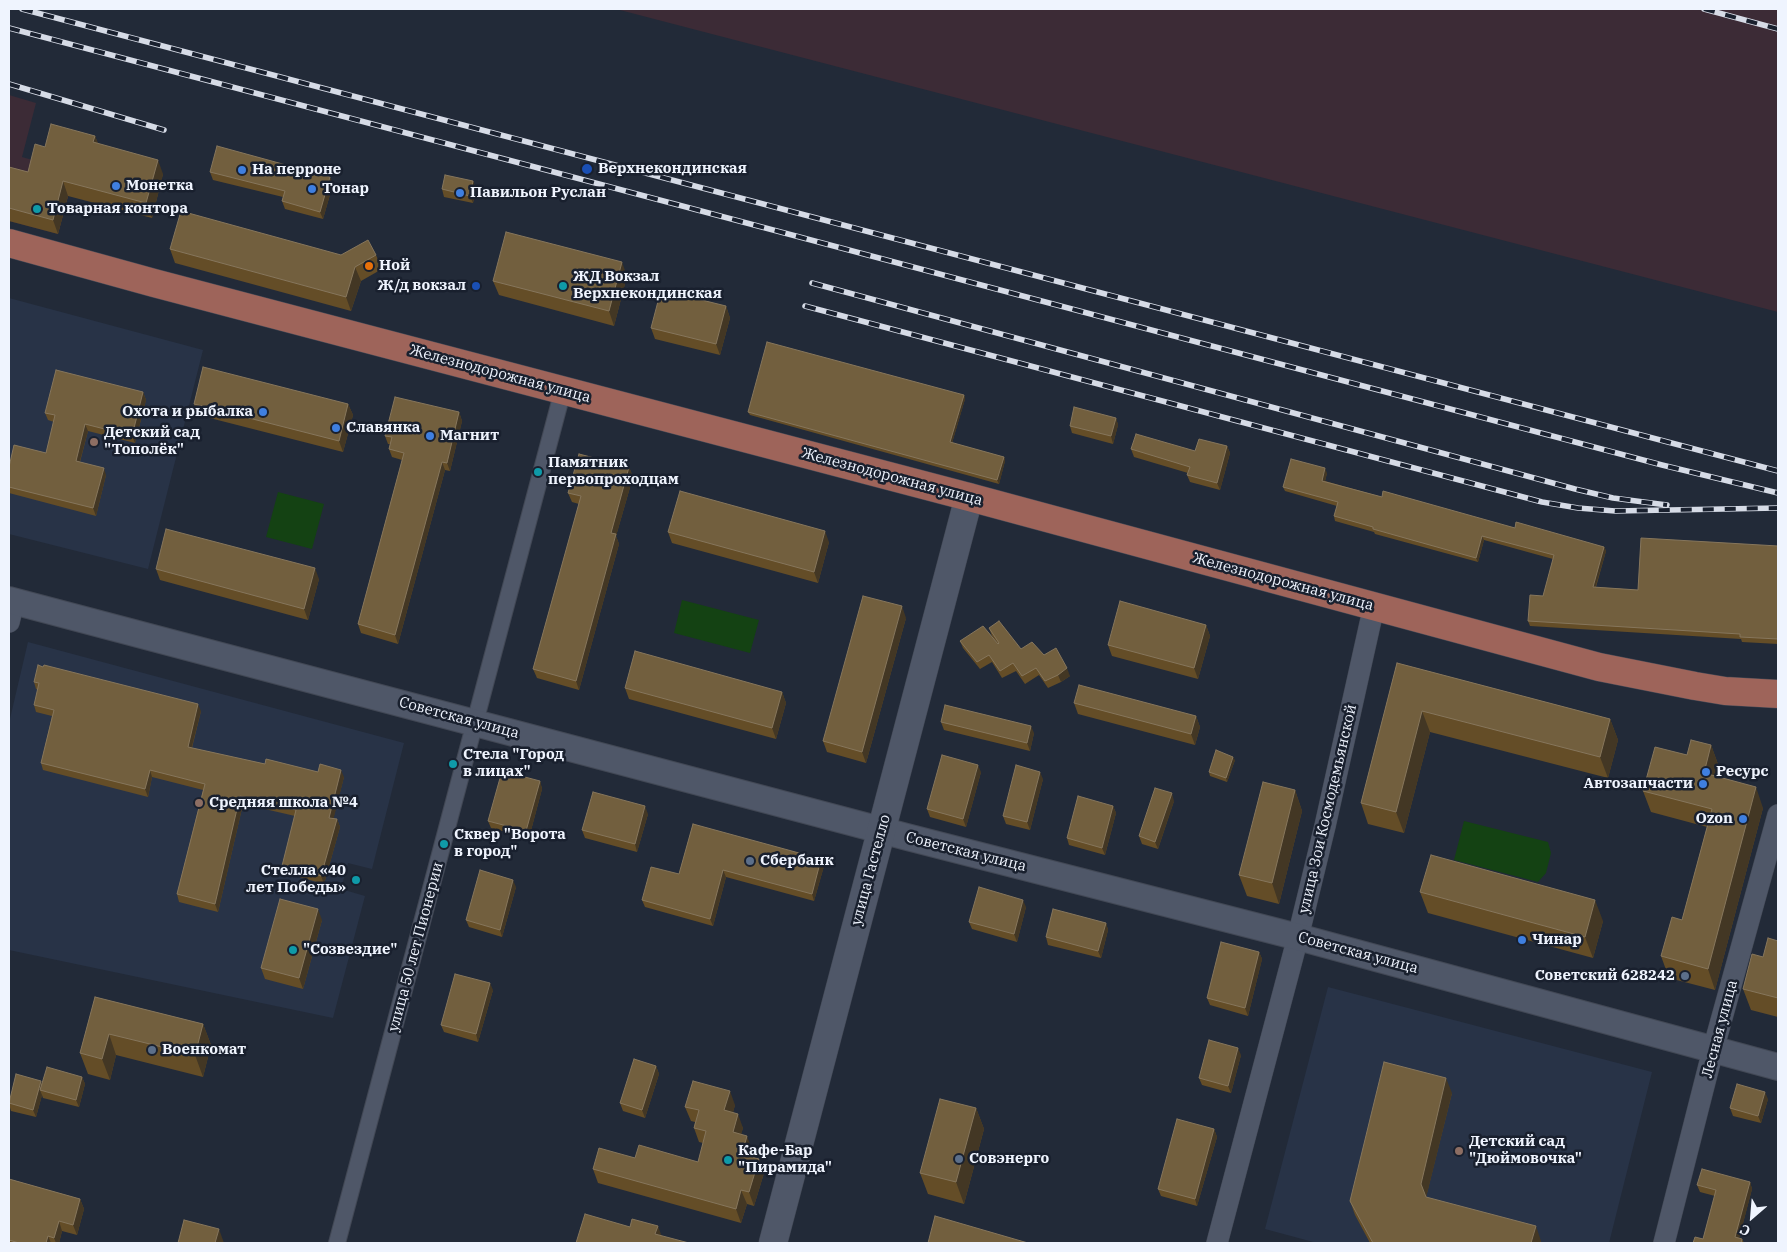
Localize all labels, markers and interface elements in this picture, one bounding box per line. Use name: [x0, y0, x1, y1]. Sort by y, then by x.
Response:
place label: Верхнекондинская: [598, 160, 747, 178]
place label: На перроне: [252, 161, 341, 179]
marker: Верхнекондинская: [580, 162, 594, 176]
marker: На перроне: [236, 164, 248, 176]
place label: Монетка: [126, 177, 194, 195]
marker: Монетка: [110, 180, 122, 192]
place label: Тонар: [322, 180, 369, 198]
marker: Тонар: [306, 183, 318, 195]
place label: Павильон Руслан: [470, 184, 606, 202]
marker: Павильон Руслан: [454, 187, 466, 199]
place label: Товарная контора: [47, 200, 188, 218]
marker: Товарная контора: [31, 203, 43, 215]
place label: Ной: [379, 257, 410, 275]
marker: Ной: [363, 260, 375, 272]
place label: ЖД Вокзал Верхнекондинская: [573, 268, 722, 303]
place label: Ж/д вокзал: [378, 277, 466, 295]
marker: Ж/д вокзал: [470, 280, 482, 292]
marker: ЖД Вокзал Верхнекондинская: [557, 280, 569, 292]
street label: Железнодорожная улица: [407, 341, 593, 407]
place label: Охота и рыбалка: [122, 403, 253, 421]
marker: Охота и рыбалка: [257, 406, 269, 418]
place label: Славянка: [346, 419, 420, 437]
marker: Славянка: [330, 422, 342, 434]
place label: Детский сад "Тополёк": [104, 424, 200, 459]
place label: Магнит: [440, 427, 499, 445]
marker: Магнит: [424, 430, 436, 442]
marker: Детский сад "Тополёк": [88, 436, 100, 448]
street label: Железнодорожная улица: [799, 444, 985, 510]
place label: Памятник первопроходцам: [548, 454, 679, 489]
marker: Памятник первопроходцам: [532, 466, 544, 478]
street label: Железнодорожная улица: [1190, 549, 1376, 615]
street label: Советская улица: [397, 693, 521, 743]
street label: улица Зои Космодемьянской: [1295, 703, 1361, 915]
place label: Стела "Город в лицах": [463, 746, 564, 781]
marker: Стела "Город в лицах": [447, 758, 459, 770]
place label: Ресурс: [1716, 763, 1769, 781]
marker: Ресурс: [1700, 766, 1712, 778]
place label: Автозапчасти: [1584, 775, 1693, 793]
marker: Автозапчасти: [1697, 778, 1709, 790]
place label: Средняя школа №4: [209, 794, 358, 812]
marker: Средняя школа №4: [193, 797, 205, 809]
place label: Ozon: [1695, 810, 1733, 828]
street label: улица Гастелло: [848, 813, 894, 927]
marker: Ozon: [1737, 813, 1749, 825]
place label: Сквер "Ворота в город": [454, 826, 566, 861]
street label: Советская улица: [904, 828, 1028, 876]
marker: Сквер "Ворота в город": [438, 838, 450, 850]
place label: Сбербанк: [760, 852, 834, 870]
marker: Сбербанк: [744, 855, 756, 867]
street label: улица 50 лет Пионерии: [385, 860, 447, 1034]
place label: Стелла «40 лет Победы»: [246, 862, 346, 897]
marker: Стелла «40 лет Победы»: [350, 874, 362, 886]
street label: Советская улица: [1296, 928, 1420, 978]
place label: Чинар: [1532, 931, 1582, 949]
marker: Чинар: [1516, 934, 1528, 946]
place label: "Созвездие": [303, 941, 397, 959]
marker: "Созвездие": [287, 944, 299, 956]
place label: Советский 628242: [1535, 967, 1675, 985]
marker: Советский 628242: [1679, 970, 1691, 982]
street label: Лесная улица: [1698, 978, 1742, 1080]
place label: Военкомат: [162, 1041, 246, 1059]
marker: Военкомат: [146, 1044, 158, 1056]
place label: Детский сад "Дюймовочка": [1469, 1133, 1582, 1168]
place label: Кафе-Бар "Пирамида": [738, 1142, 832, 1177]
marker: Детский сад "Дюймовочка": [1453, 1145, 1465, 1157]
place label: Совэнерго: [969, 1150, 1049, 1168]
marker: Совэнерго: [953, 1153, 965, 1165]
marker: Кафе-Бар "Пирамида": [722, 1154, 734, 1166]
north arrow: [1727, 1192, 1777, 1242]
text: С: [1737, 1220, 1753, 1240]

